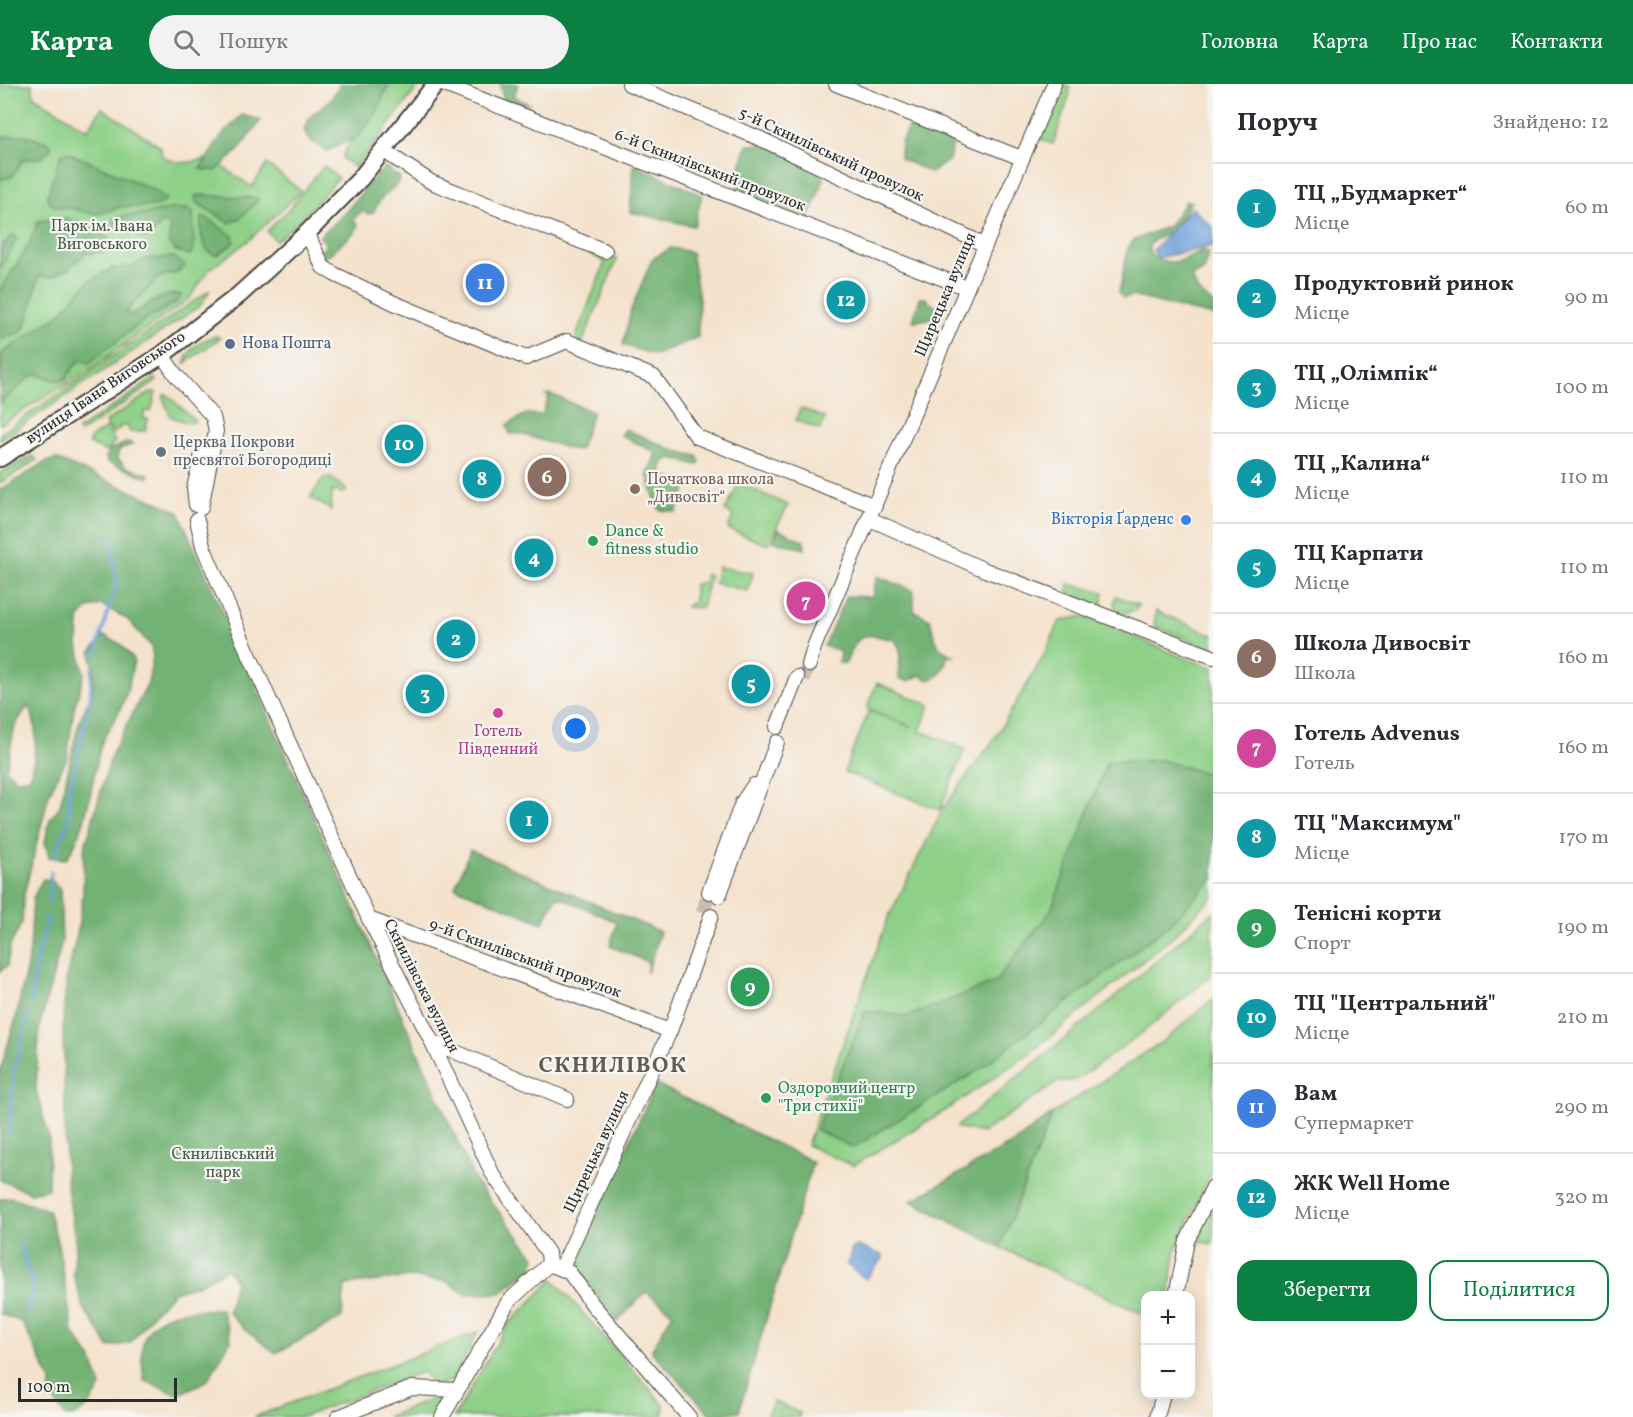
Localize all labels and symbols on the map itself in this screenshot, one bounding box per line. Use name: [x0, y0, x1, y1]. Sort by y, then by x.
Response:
street label: 5-й Скнилівський провулок: [735, 102, 928, 208]
street label: 6-й Скнилівський провулок: [611, 124, 809, 218]
park label: Парк ім. Івана Виговського: [51, 216, 153, 256]
street label: Щирецька вулиця: [910, 229, 982, 361]
pin: 11: [466, 260, 504, 306]
pin: 12: [826, 278, 866, 322]
street label: вулиця Івана Виговського: [22, 326, 190, 450]
place label: Нова Пошта: [242, 333, 331, 355]
marker: Нова Пошта: [223, 337, 237, 351]
pin: 10: [384, 422, 424, 466]
place label: Церква Покрови пресвятої Богородиці: [173, 432, 332, 472]
marker: Церква Покрови пресвятої Богородиці: [154, 445, 168, 459]
pin: 6: [528, 454, 566, 500]
pin: 8: [462, 456, 502, 502]
place label: Початкова школа „Дивосвіт“: [647, 469, 774, 509]
marker: Початкова школа „Дивосвіт“: [628, 482, 642, 496]
place label: Вікторія Ґарденс: [1051, 509, 1174, 531]
marker: Вікторія Ґарденс: [1179, 513, 1193, 527]
place label: Dance & fitness studio: [605, 521, 699, 561]
marker: Dance & fitness studio: [586, 534, 600, 548]
pin: 4: [514, 536, 554, 580]
pin: 7: [786, 578, 826, 624]
pin: 2: [436, 616, 476, 662]
pin: 5: [732, 662, 771, 706]
pin: 3: [406, 672, 444, 716]
marker: Готель Південний: [491, 706, 505, 720]
your location: [561, 714, 590, 743]
place label: Готель Південний: [458, 721, 538, 761]
pin: 1: [510, 798, 548, 842]
street label: 9-й Скнилівський провулок: [426, 914, 625, 1004]
street label: Скнилівська вулиця: [378, 915, 464, 1057]
pin: 9: [730, 964, 770, 1010]
district label: СКНИЛІВОК: [538, 1051, 688, 1082]
place label: Оздоровчий центр "Три стихії": [778, 1078, 915, 1118]
street label: Щирецька вулиця: [559, 1087, 635, 1217]
marker: Оздоровчий центр "Три стихії": [759, 1091, 773, 1105]
park label: Скнилівський парк: [171, 1144, 275, 1184]
scale bar: [18, 1375, 177, 1402]

